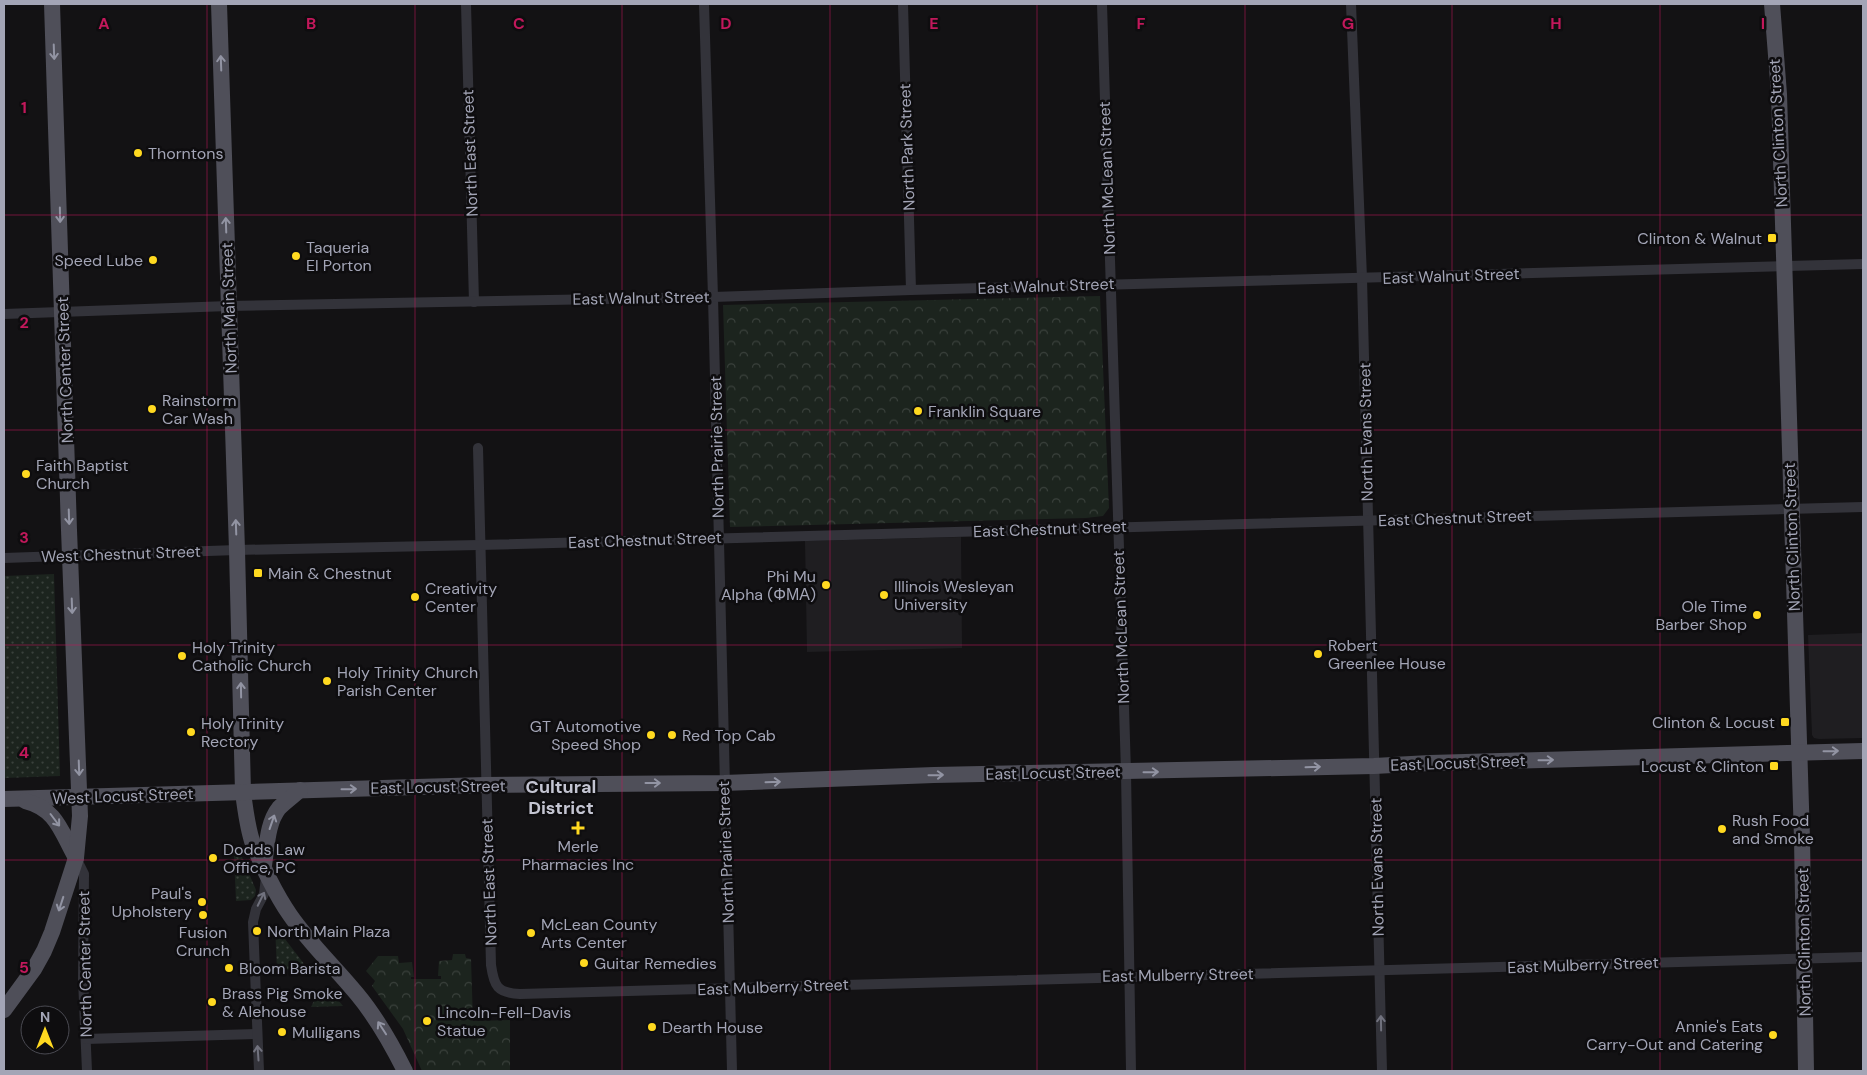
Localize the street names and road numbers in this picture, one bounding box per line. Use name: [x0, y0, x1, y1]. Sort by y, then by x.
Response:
street label: North Clinton Street: [1764, 58, 1792, 208]
street label: North Park Street: [894, 83, 920, 211]
street label: North East Street: [457, 89, 483, 217]
street label: North McLean Street: [1094, 101, 1120, 255]
street label: North Main Street: [216, 242, 242, 374]
street label: East Walnut Street: [1382, 263, 1520, 289]
street label: East Walnut Street: [977, 273, 1115, 299]
street label: East Walnut Street: [572, 286, 710, 310]
street label: North Center Street: [52, 296, 78, 444]
street label: North Evans Street: [1354, 362, 1378, 502]
street label: North Prairie Street: [705, 376, 729, 518]
street label: North Clinton Street: [1779, 462, 1805, 612]
street label: East Chestnut Street: [1378, 505, 1532, 531]
street label: East Chestnut Street: [973, 516, 1127, 542]
street label: East Chestnut Street: [568, 527, 722, 553]
street label: West Chestnut Street: [41, 541, 201, 567]
street label: North McLean Street: [1108, 550, 1134, 704]
street label: East Locust Street: [1390, 750, 1526, 776]
street label: East Locust Street: [985, 761, 1121, 785]
street label: East Locust Street: [370, 775, 506, 799]
street label: North Prairie Street: [713, 780, 739, 924]
street label: West Locust Street: [52, 783, 194, 809]
street label: North Evans Street: [1365, 797, 1389, 937]
street label: North East Street: [476, 818, 502, 946]
street label: North Clinton Street: [1792, 868, 1816, 1016]
street label: North Center Street: [73, 891, 97, 1037]
street label: East Mulberry Street: [1507, 952, 1659, 978]
street label: East Mulberry Street: [1102, 963, 1254, 987]
street label: East Mulberry Street: [697, 974, 849, 1000]

